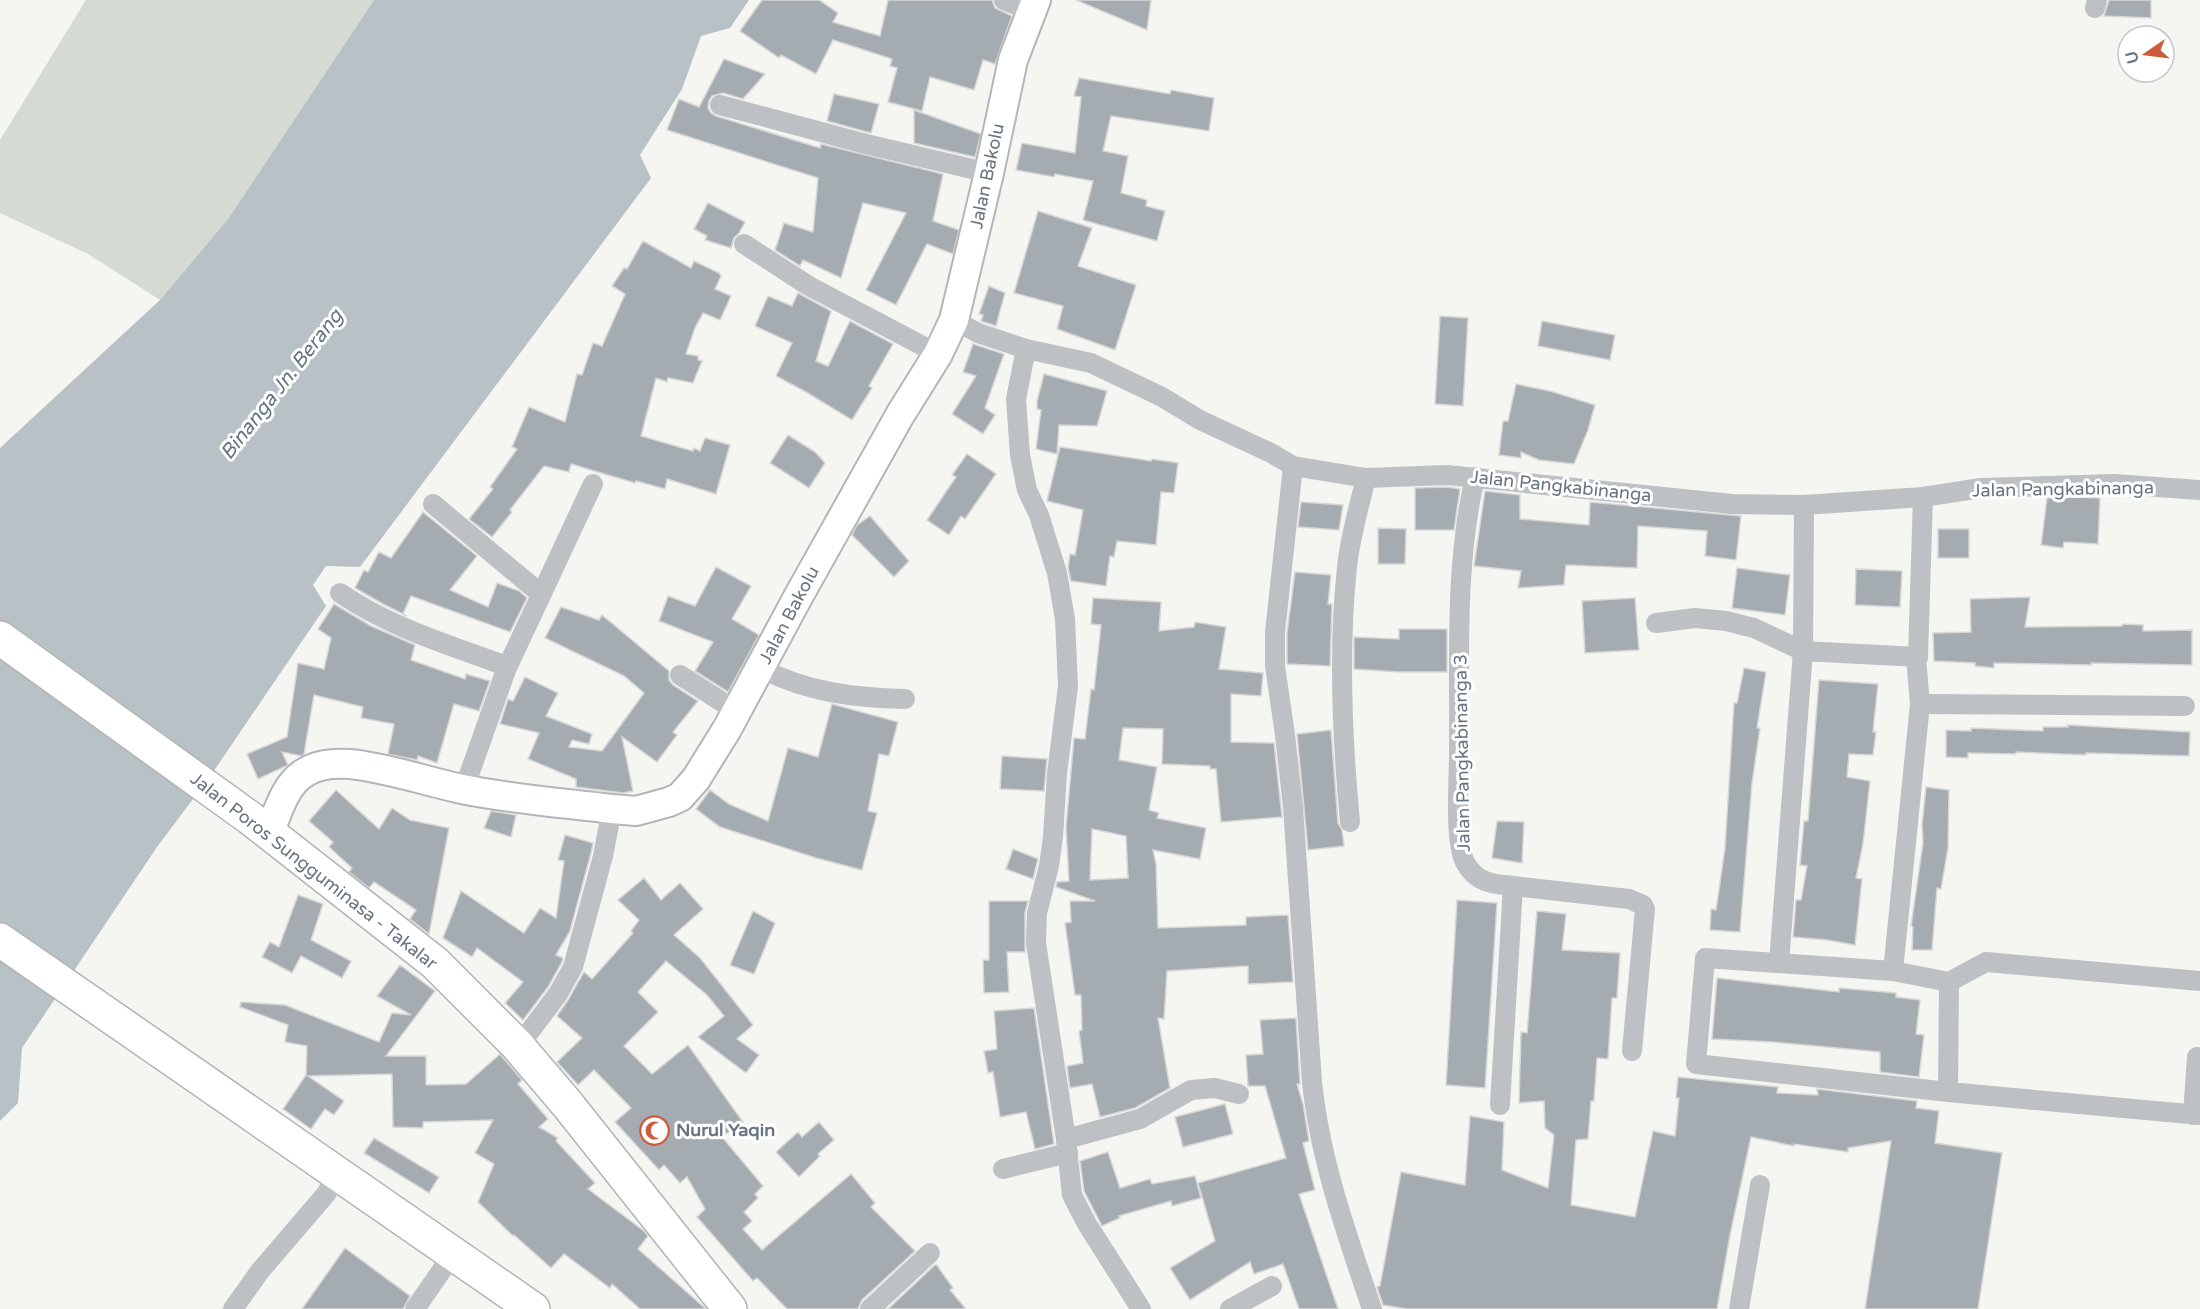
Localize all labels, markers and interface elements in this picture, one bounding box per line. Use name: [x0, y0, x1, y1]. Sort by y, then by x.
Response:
north arrow: [2116, 24, 2176, 84]
text: U: [2121, 49, 2144, 66]
street label: Jalan Bakolu: [965, 121, 1009, 231]
water label: Binanga Jn. Berang: [216, 304, 349, 465]
street label: Jalan Pangkabinanga: [1469, 466, 1653, 506]
street label: Jalan Pangkabinanga: [1972, 476, 2154, 502]
street label: Jalan Bakolu: [754, 562, 824, 668]
street label: Jalan Pangkabinanga 3: [1449, 654, 1475, 852]
street label: Jalan Poros Sungguminasa - Takalar: [186, 768, 442, 974]
mosque icon: Nurul Yaqin: [639, 1114, 671, 1146]
place label: Nurul Yaqin: [676, 1119, 775, 1141]

